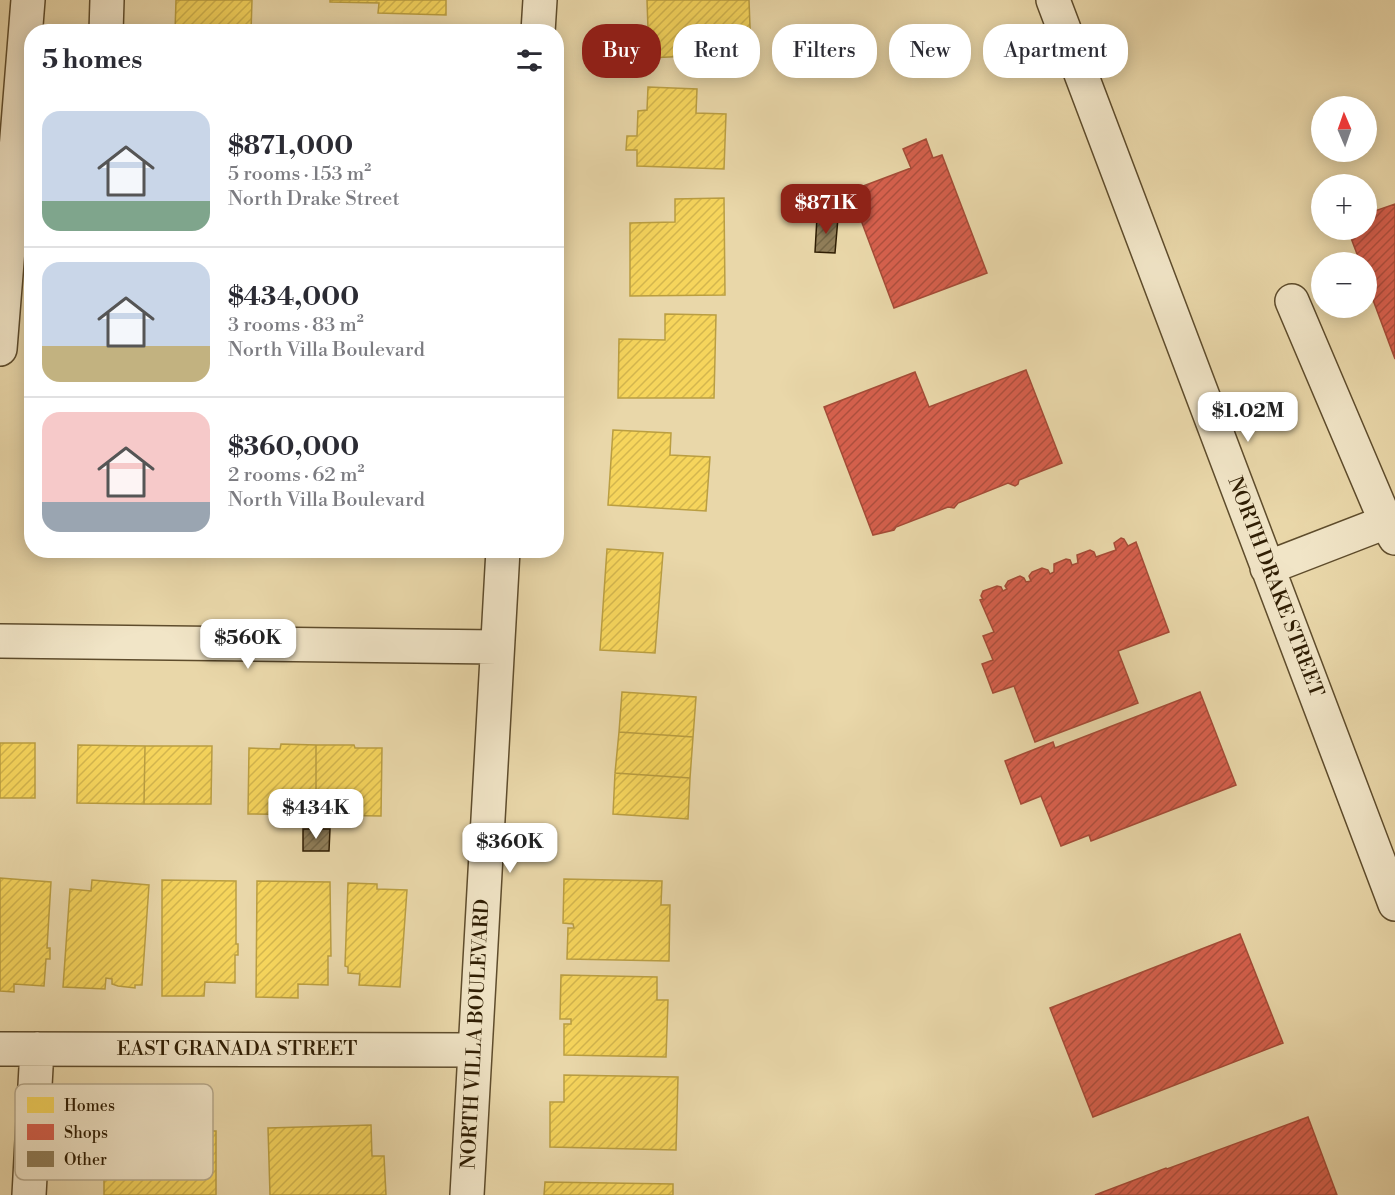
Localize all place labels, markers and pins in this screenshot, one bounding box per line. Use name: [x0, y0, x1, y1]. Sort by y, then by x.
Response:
pin: $871K: [784, 184, 868, 235]
pin: $1.02M: [1199, 392, 1297, 443]
pin: $560K: [206, 619, 290, 670]
pin: $434K: [274, 789, 358, 840]
pin: $360K: [468, 823, 552, 874]

